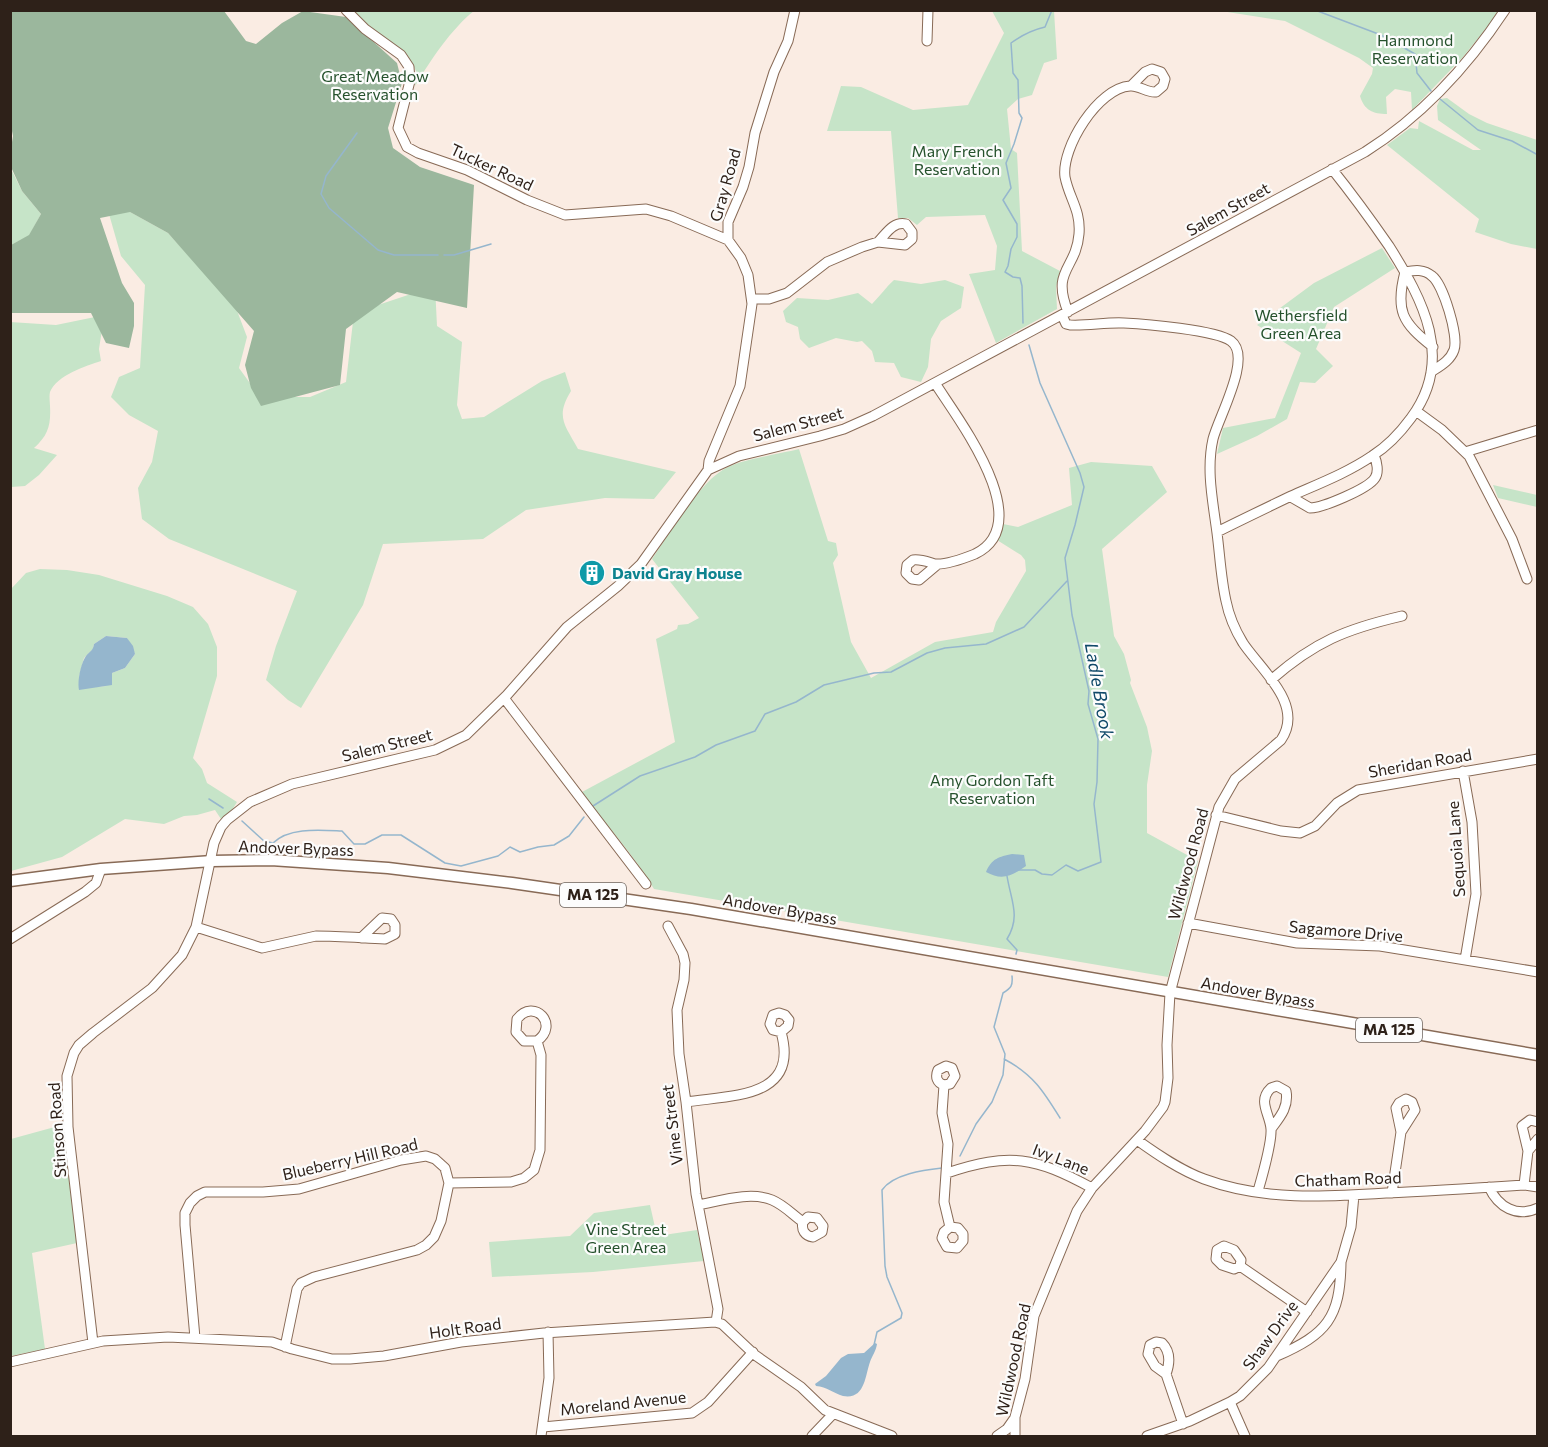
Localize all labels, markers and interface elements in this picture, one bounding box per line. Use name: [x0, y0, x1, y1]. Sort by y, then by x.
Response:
park label: Hammond Reservation: [1372, 30, 1458, 67]
park label: Great Meadow Reservation: [321, 66, 429, 103]
street label: Tucker Road: [448, 139, 537, 194]
park label: Mary French Reservation: [911, 141, 1003, 178]
street label: Gray Road: [705, 146, 744, 223]
street label: Salem Street: [1183, 178, 1273, 239]
park label: Wethersfield Green Area: [1254, 305, 1348, 342]
street label: Salem Street: [751, 402, 845, 445]
building icon: David Gray House: [577, 558, 607, 588]
place label: David Gray House: [612, 563, 742, 582]
water label: Ladle Brook: [1081, 641, 1119, 742]
street label: Salem Street: [340, 724, 434, 765]
street label: Sheridan Road: [1367, 744, 1473, 781]
park label: Amy Gordon Taft Reservation: [930, 770, 1055, 807]
street label: Sequoia Lane: [1443, 800, 1468, 898]
street label: Wildwood Road: [1163, 806, 1212, 922]
street label: Andover Bypass: [238, 836, 354, 859]
road number: MA 125: [560, 883, 626, 907]
street label: Andover Bypass: [722, 889, 839, 928]
street label: Sagamore Drive: [1288, 916, 1404, 945]
street label: Andover Bypass: [1200, 972, 1317, 1011]
road number: MA 125: [1356, 1018, 1422, 1042]
street label: Stinson Road: [44, 1082, 69, 1178]
street label: Vine Street: [657, 1083, 686, 1166]
street label: Blueberry Hill Road: [280, 1134, 419, 1183]
street label: Ivy Lane: [1030, 1139, 1092, 1178]
street label: Chatham Road: [1294, 1167, 1402, 1190]
park label: Vine Street Green Area: [586, 1219, 667, 1256]
street label: Shaw Drive: [1238, 1296, 1301, 1373]
street label: Wildwood Road: [991, 1302, 1034, 1418]
street label: Holt Road: [428, 1313, 502, 1342]
street label: Moreland Avenue: [559, 1386, 687, 1419]

